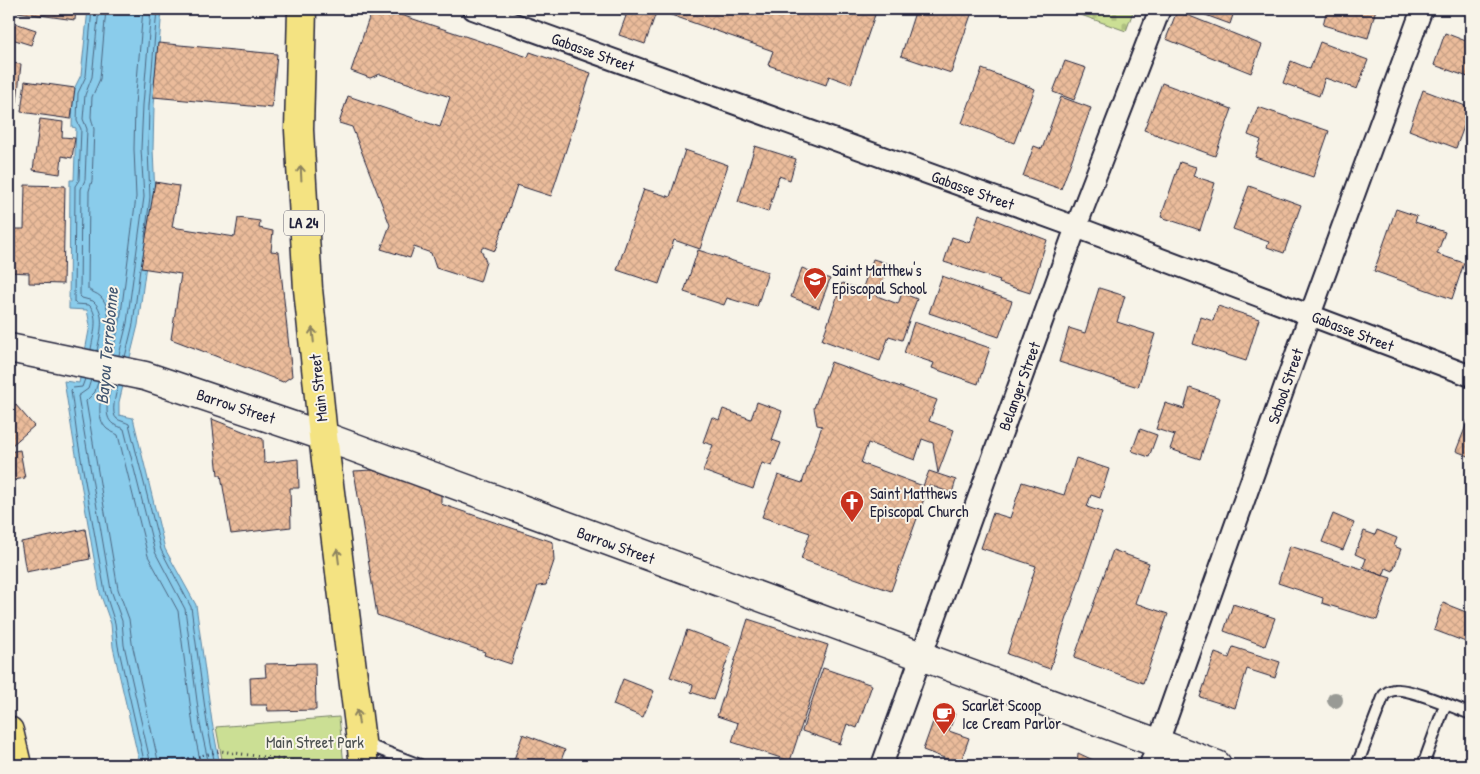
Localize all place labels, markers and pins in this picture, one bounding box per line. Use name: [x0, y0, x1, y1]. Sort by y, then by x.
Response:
place label: Saint Matthew's Episcopal School: [832, 259, 928, 299]
school or university icon: Saint Matthew's Episcopal School: [802, 266, 828, 300]
place label: Saint Matthews Episcopal Church: [870, 482, 969, 522]
church icon: Saint Matthews Episcopal Church: [839, 489, 865, 523]
place label: Scarlet Scoop Ice Cream Parlor: [962, 694, 1061, 734]
cafe icon: Scarlet Scoop Ice Cream Parlor: [931, 701, 957, 735]

